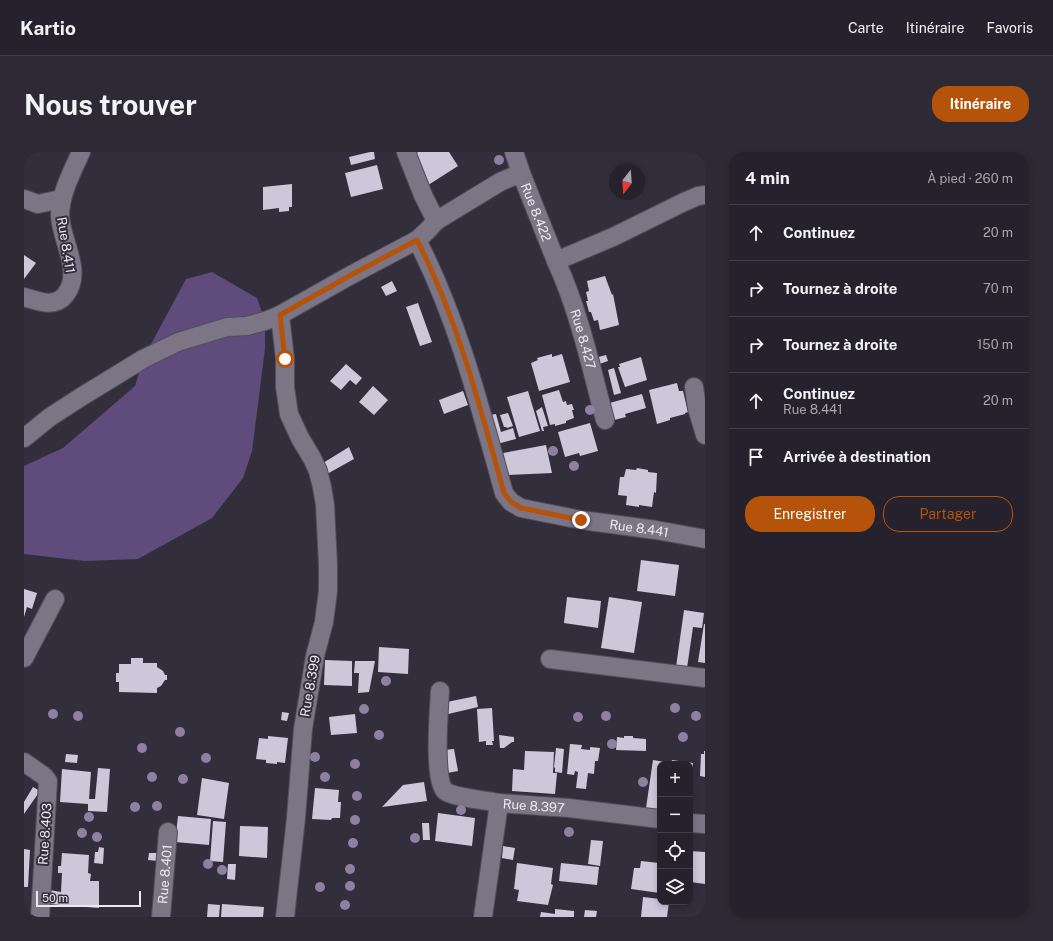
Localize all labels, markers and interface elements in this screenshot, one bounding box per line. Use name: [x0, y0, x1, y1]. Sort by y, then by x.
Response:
text: Kartio: [20, 17, 76, 39]
text: Carte: [848, 20, 884, 36]
text: Itinéraire: [906, 20, 964, 36]
text: Favoris: [986, 20, 1033, 36]
button: Itinéraire: [932, 86, 1029, 122]
text: Nous trouver: [24, 88, 197, 121]
north arrow: [609, 164, 645, 200]
text: 4 min: [745, 168, 790, 188]
text: À pied · 260 m: [927, 171, 1013, 186]
street label: Rue 8.422: [518, 181, 555, 244]
street label: Rue 8.411: [54, 216, 78, 274]
icon: ahead: [745, 222, 767, 244]
text: Continuez: [783, 224, 855, 241]
text: 20 m: [983, 225, 1013, 240]
icon: right: [745, 278, 767, 300]
text: Tournez à droite: [783, 280, 897, 297]
text: 70 m: [983, 281, 1013, 296]
street label: Rue 8.427: [568, 307, 599, 371]
icon: right: [745, 334, 767, 356]
text: Tournez à droite: [783, 336, 897, 353]
text: 150 m: [977, 337, 1013, 352]
route start: [276, 350, 294, 368]
text: Continuez: [783, 385, 855, 402]
icon: ahead: [745, 390, 767, 412]
text: 20 m: [983, 393, 1013, 408]
text: Rue 8.441: [783, 402, 843, 417]
icon: arrive: [745, 446, 767, 468]
text: Arrivée à destination: [783, 448, 931, 465]
button: Enregistrer: [745, 496, 875, 532]
button: Partager: [883, 496, 1013, 532]
route end: [572, 511, 590, 529]
street label: Rue 8.441: [609, 516, 670, 540]
street label: Rue 8.399: [297, 654, 323, 718]
map controls: [657, 761, 693, 905]
button: +: [657, 761, 693, 797]
street label: Rue 8.397: [502, 796, 565, 815]
button: −: [657, 797, 693, 833]
street label: Rue 8.403: [35, 802, 55, 866]
button: locate: [657, 833, 693, 869]
street label: Rue 8.401: [155, 844, 174, 904]
button: layers: [657, 869, 693, 905]
scale bar: [36, 889, 141, 908]
text: 50 m: [42, 892, 68, 904]

